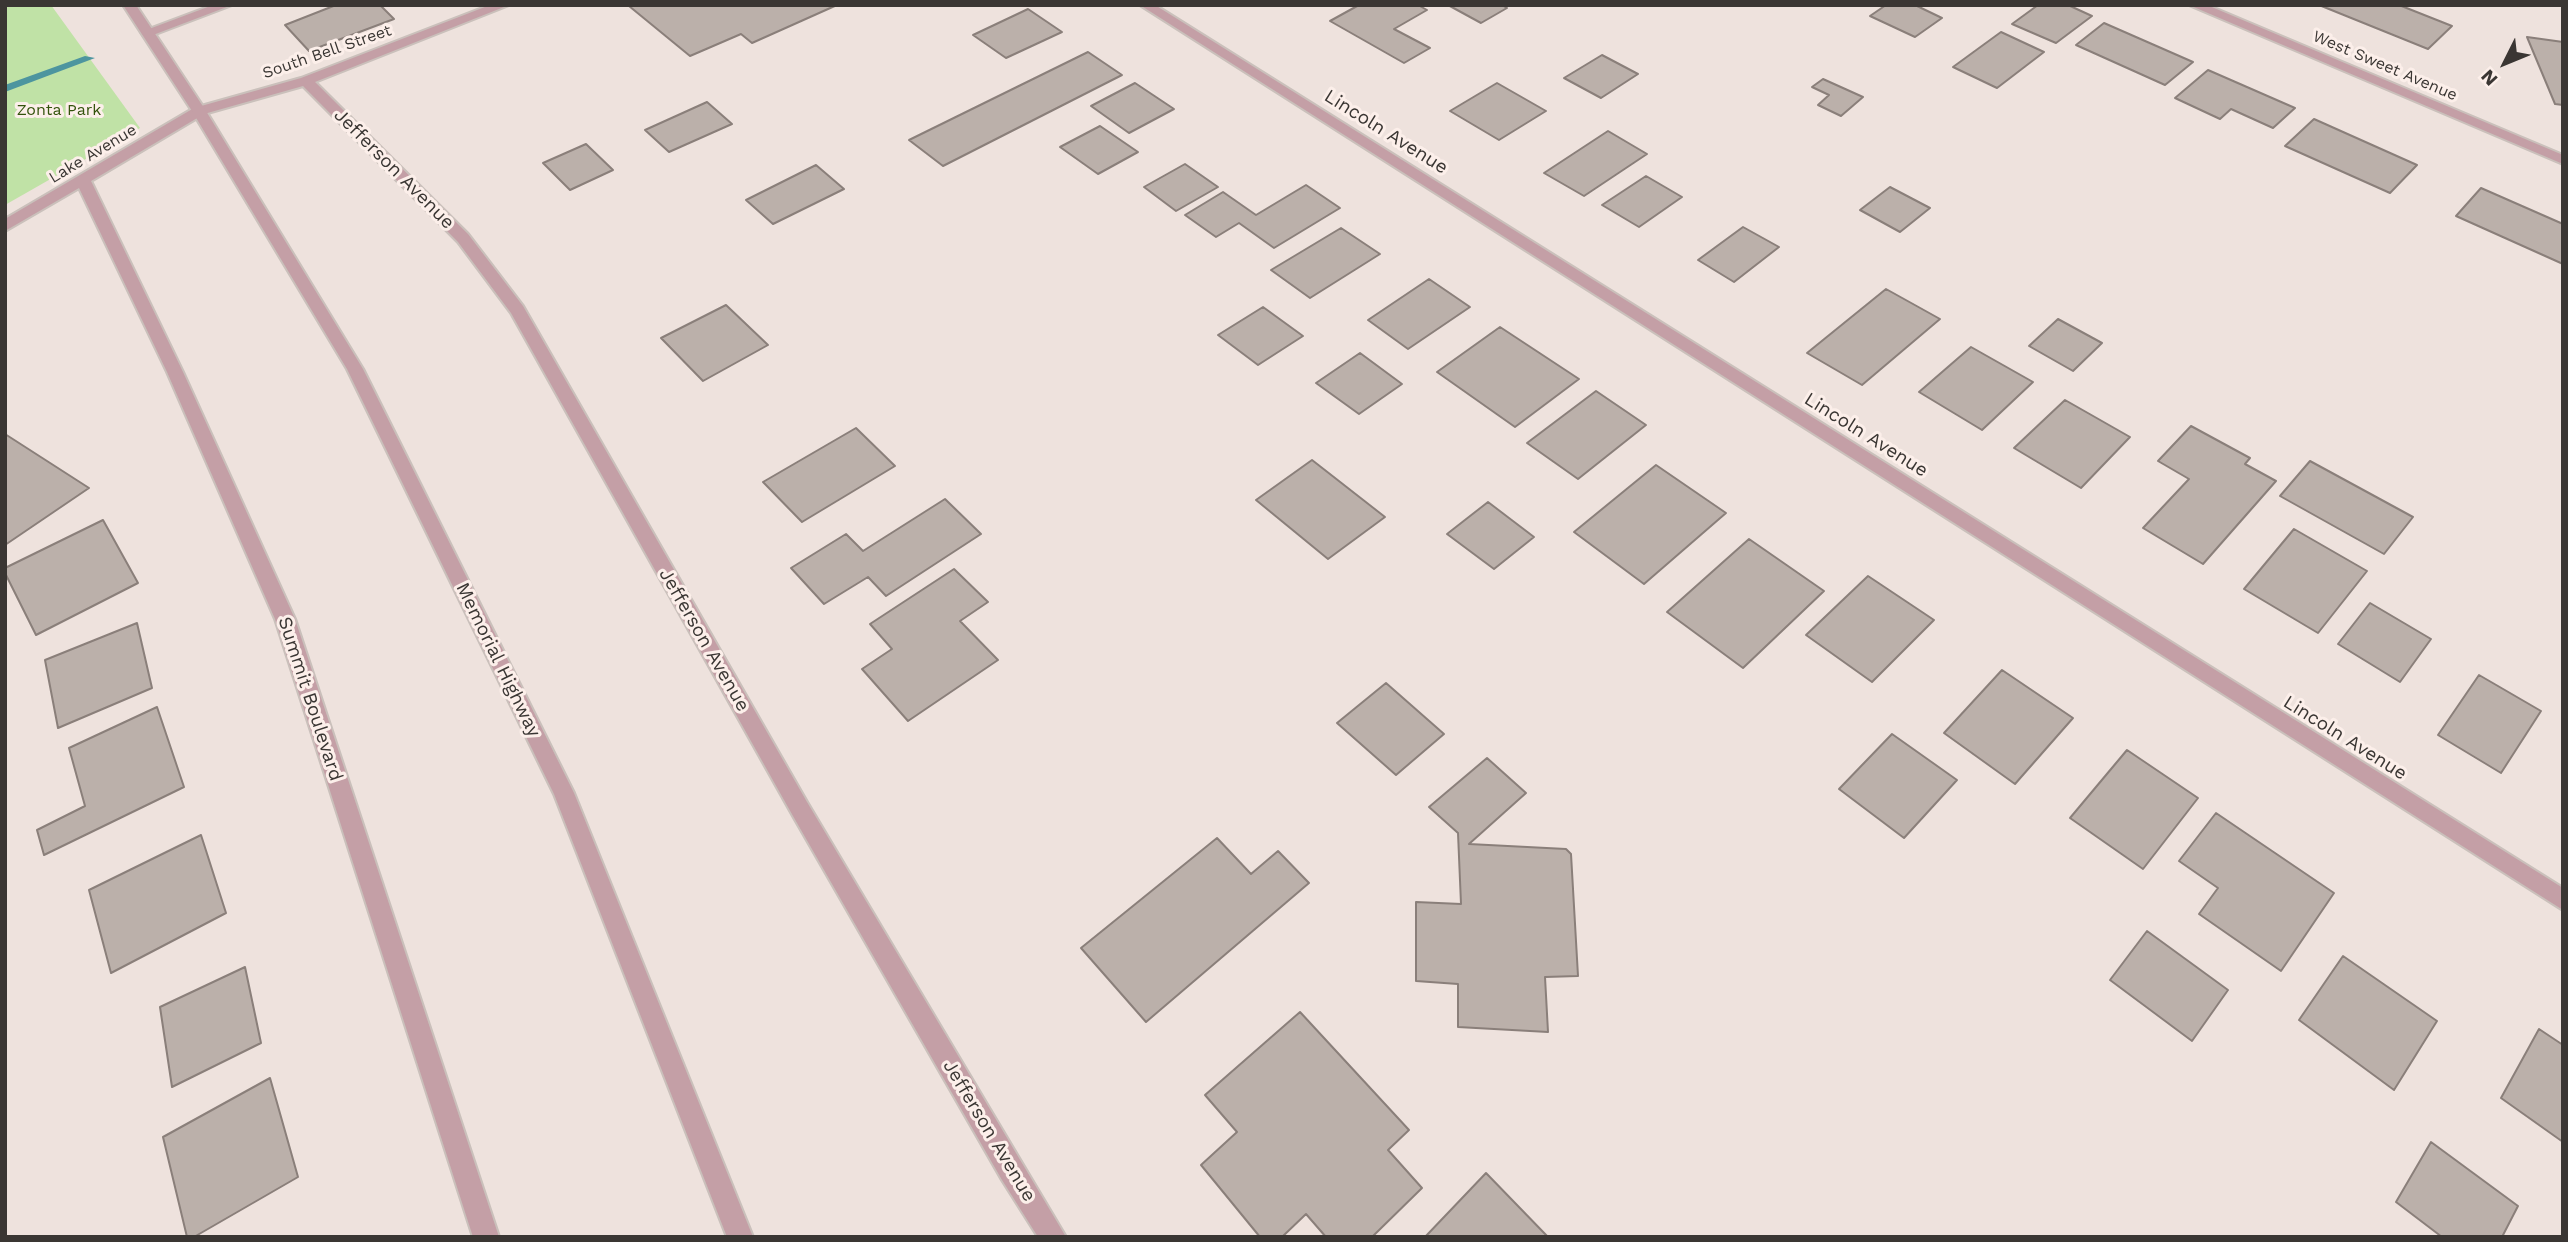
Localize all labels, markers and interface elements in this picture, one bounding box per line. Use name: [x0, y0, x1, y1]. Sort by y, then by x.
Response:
street label: South Bell Street: [260, 21, 394, 83]
street label: West Sweet Avenue: [2310, 27, 2460, 105]
north arrow: [2470, 28, 2540, 98]
text: N: [2476, 65, 2502, 91]
street label: Lincoln Avenue: [1320, 85, 1452, 179]
park label: Zonta Park: [17, 100, 101, 120]
street label: Jefferson Avenue: [329, 104, 459, 234]
street label: Lake Avenue: [46, 120, 140, 188]
street label: Lincoln Avenue: [1800, 388, 1932, 482]
street label: Jefferson Avenue: [654, 564, 754, 716]
street label: Memorial Highway: [451, 579, 545, 741]
street label: Summit Boulevard: [273, 614, 347, 784]
street label: Lincoln Avenue: [2279, 691, 2411, 785]
street label: Jefferson Avenue: [938, 1056, 1040, 1206]

